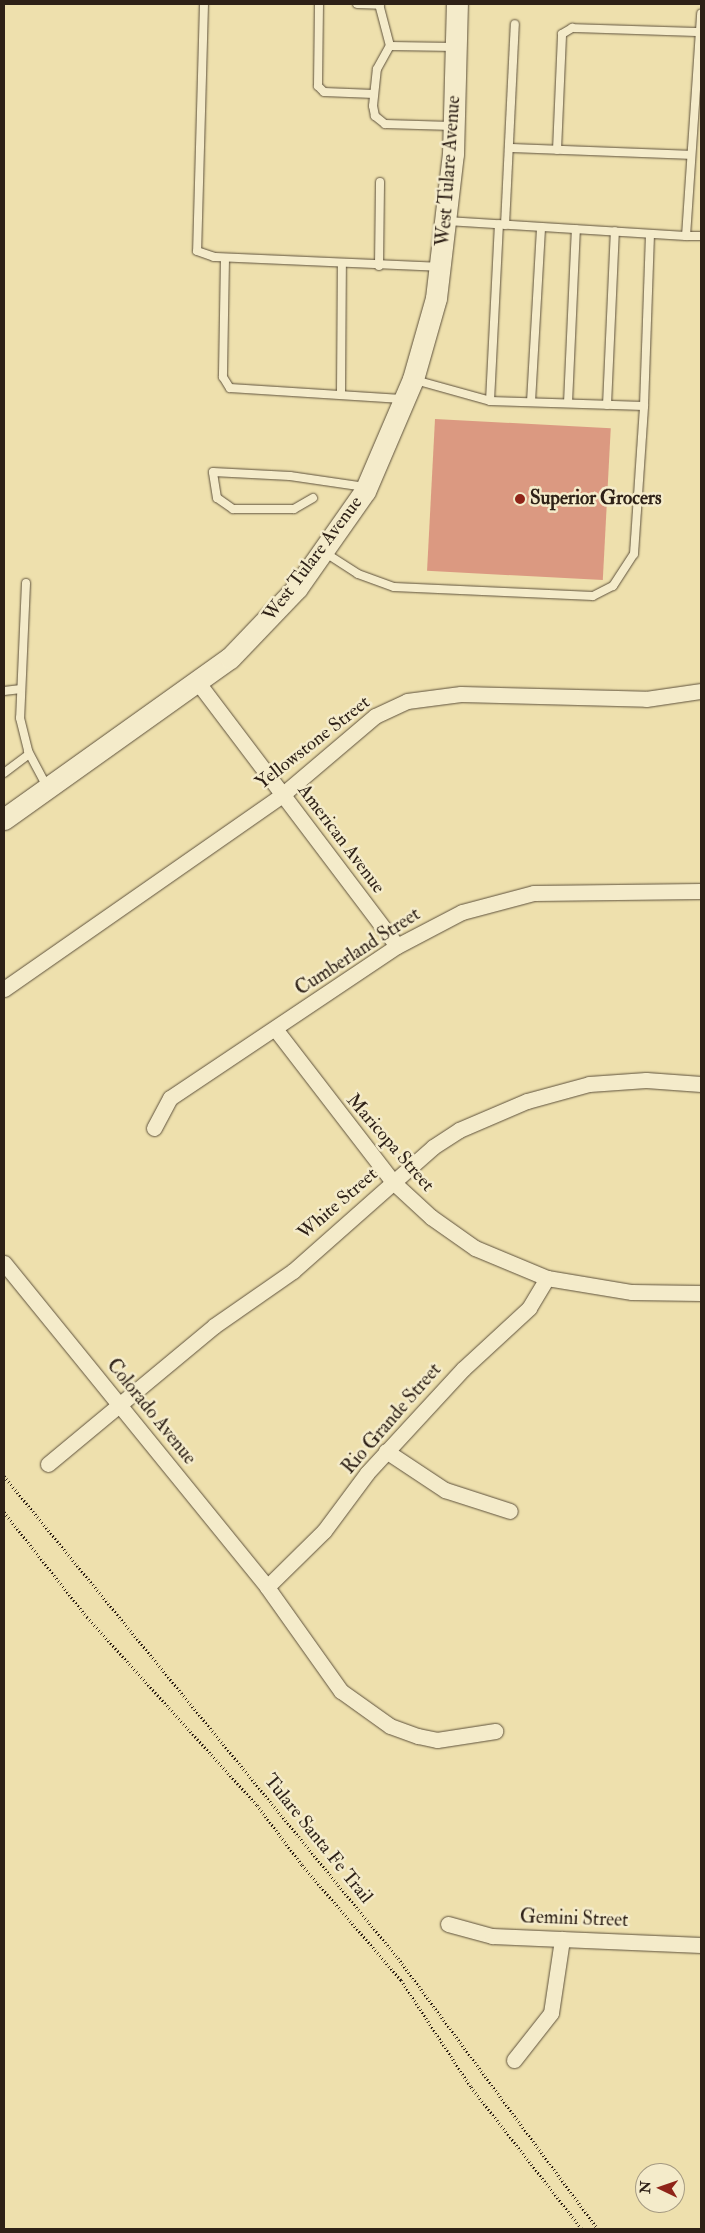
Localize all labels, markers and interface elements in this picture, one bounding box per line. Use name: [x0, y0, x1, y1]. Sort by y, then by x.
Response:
street label: West Tulare Avenue: [432, 95, 466, 247]
place label: Superior Grocers: [530, 488, 661, 510]
street label: West Tulare Avenue: [259, 492, 367, 626]
marker: Superior Grocers: [514, 493, 526, 505]
street label: Yellowstone Street: [251, 691, 375, 795]
street label: American Avenue: [292, 780, 390, 898]
street label: Cumberland Street: [291, 903, 425, 1001]
street label: Maricopa Street: [341, 1089, 439, 1197]
street label: White Street: [293, 1163, 383, 1245]
street label: Colorado Avenue: [101, 1355, 201, 1469]
street label: Rio Grande Street: [338, 1359, 446, 1479]
street label: Tulare Santa Fe Trail: [259, 1770, 377, 1908]
street label: Gemini Street: [519, 1906, 629, 1932]
north arrow: [635, 2163, 685, 2213]
text: N: [637, 2181, 654, 2194]

